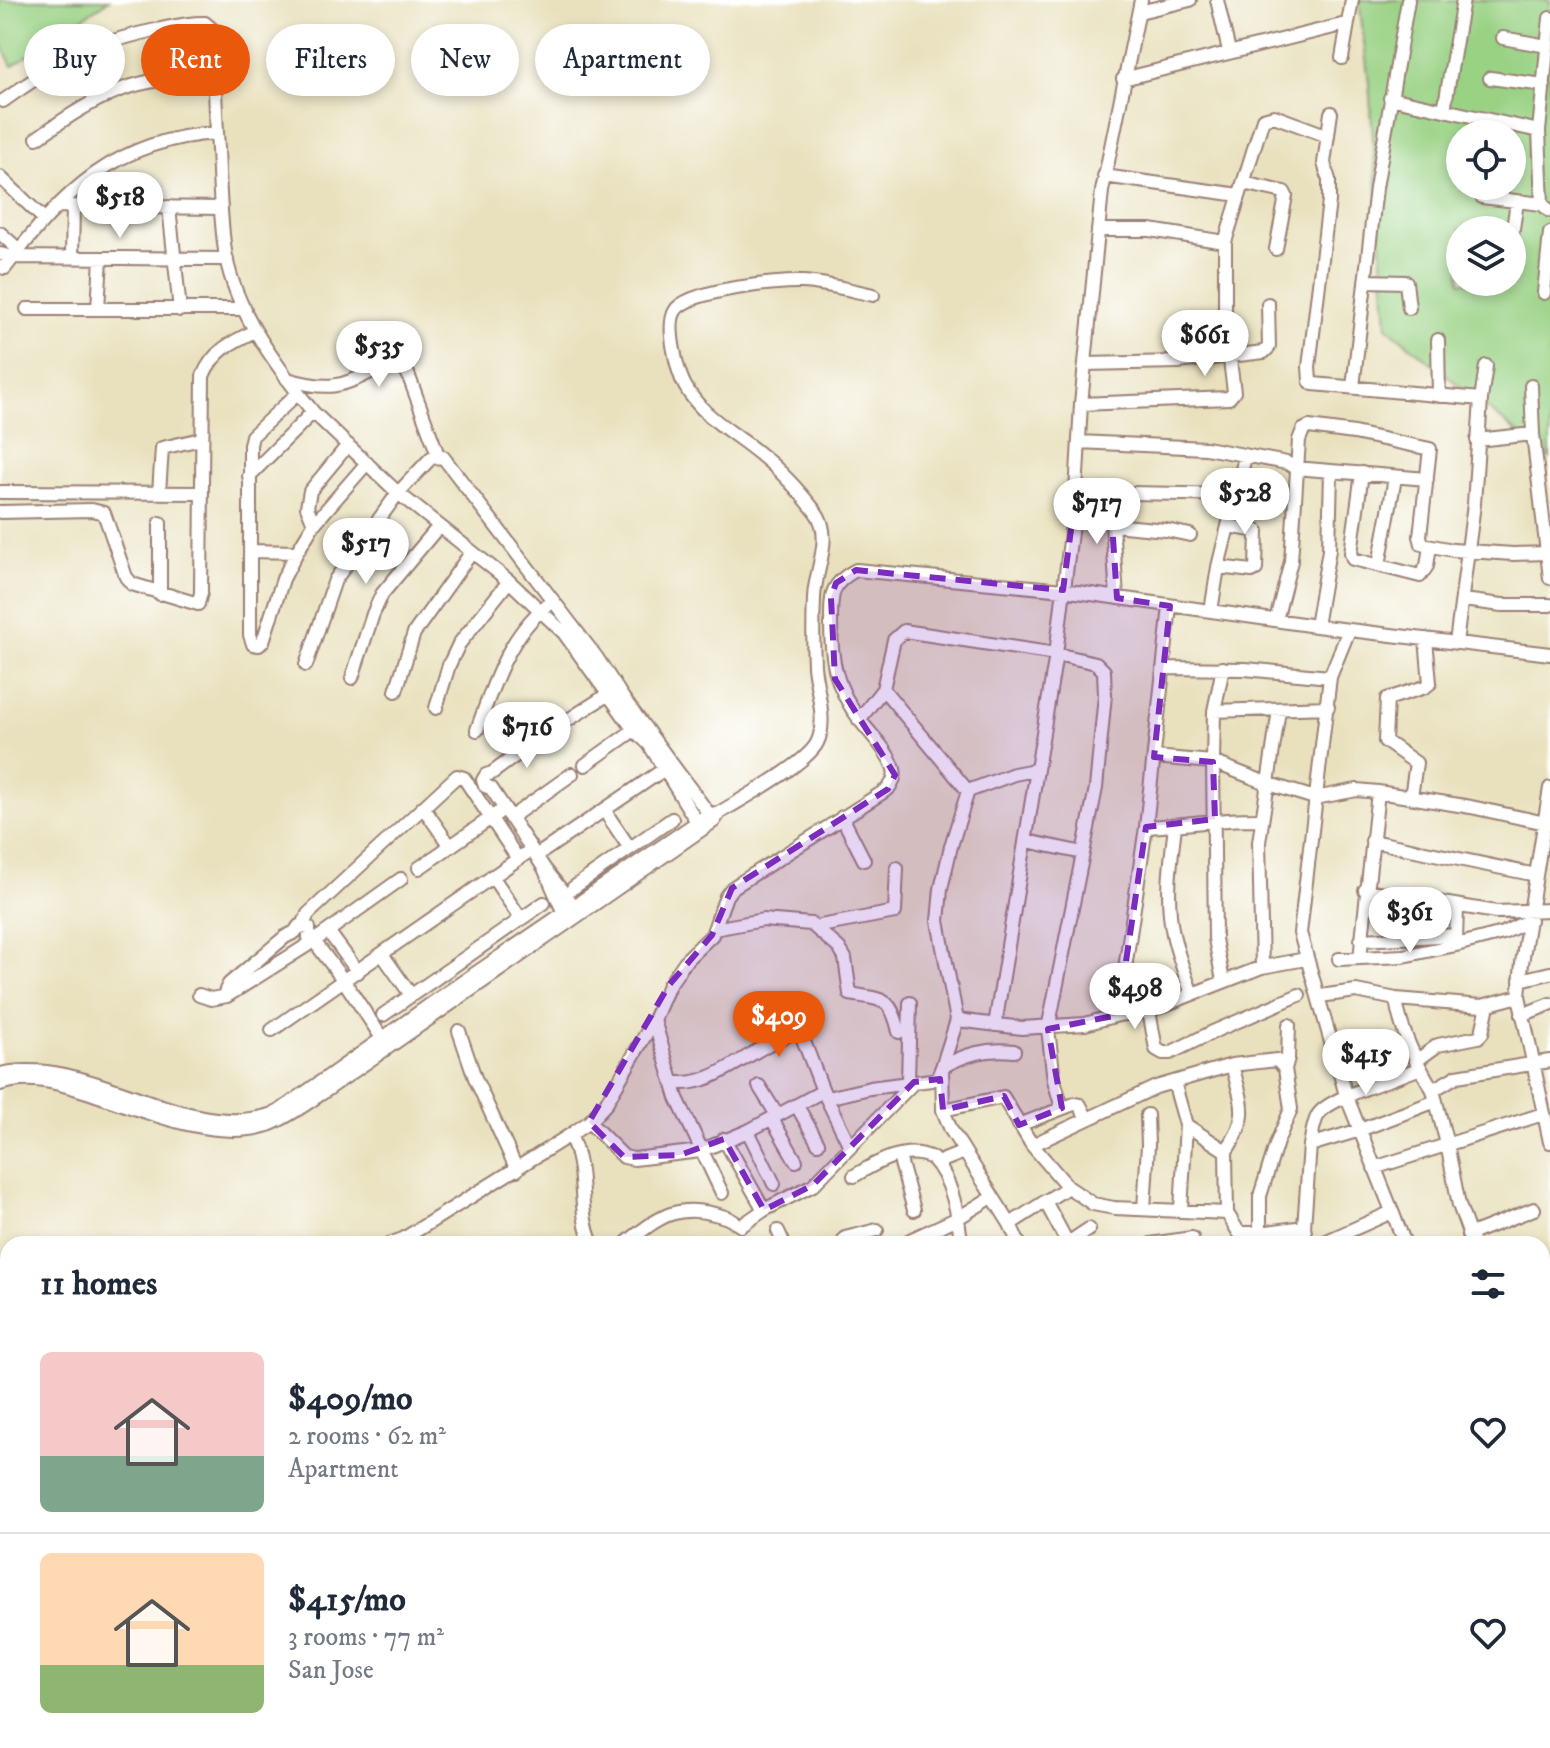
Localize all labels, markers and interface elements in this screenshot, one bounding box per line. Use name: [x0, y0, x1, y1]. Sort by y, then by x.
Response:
chip: Buy: [24, 24, 125, 96]
chip: Rent: [141, 24, 250, 96]
chip: Filters: [266, 24, 395, 96]
chip: New: [411, 24, 519, 96]
chip: Apartment: [535, 24, 710, 96]
map controls: [1446, 120, 1526, 296]
button: locate: [1446, 120, 1526, 200]
pin: $518: [73, 172, 167, 240]
text: $518: [95, 181, 145, 214]
button: layers: [1446, 216, 1526, 296]
pin: $661: [1158, 310, 1252, 378]
text: $661: [1180, 319, 1230, 352]
pin: $535: [332, 321, 426, 389]
text: $535: [354, 330, 404, 363]
pin: $528: [1198, 468, 1292, 536]
text: $528: [1219, 477, 1271, 510]
pin: $717: [1050, 478, 1144, 546]
text: $717: [1071, 487, 1123, 520]
pin: $517: [319, 518, 413, 586]
text: $517: [341, 527, 391, 560]
pin: $716: [480, 702, 574, 770]
text: $716: [502, 711, 552, 744]
pin: $361: [1363, 887, 1457, 955]
text: $361: [1387, 896, 1433, 929]
pin: $498: [1088, 963, 1182, 1031]
text: $498: [1107, 972, 1163, 1005]
pin: $409: [732, 991, 826, 1059]
text: $409: [751, 1000, 807, 1033]
pin: $415: [1319, 1029, 1413, 1097]
text: $415: [1340, 1038, 1392, 1071]
icon: filters: [1466, 1262, 1510, 1306]
text: 11 homes: [40, 1263, 157, 1305]
text: $409/mo: [288, 1378, 413, 1420]
icon: home: [104, 1384, 200, 1480]
icon: heart: [1466, 1410, 1510, 1454]
text: 2 rooms · 62 m²: [288, 1420, 446, 1453]
text: Apartment: [288, 1453, 399, 1486]
text: $415/mo: [288, 1579, 406, 1621]
icon: home: [104, 1585, 200, 1681]
icon: heart: [1466, 1611, 1510, 1655]
text: 3 rooms · 77 m²: [288, 1621, 444, 1654]
text: San Jose: [288, 1654, 374, 1687]

